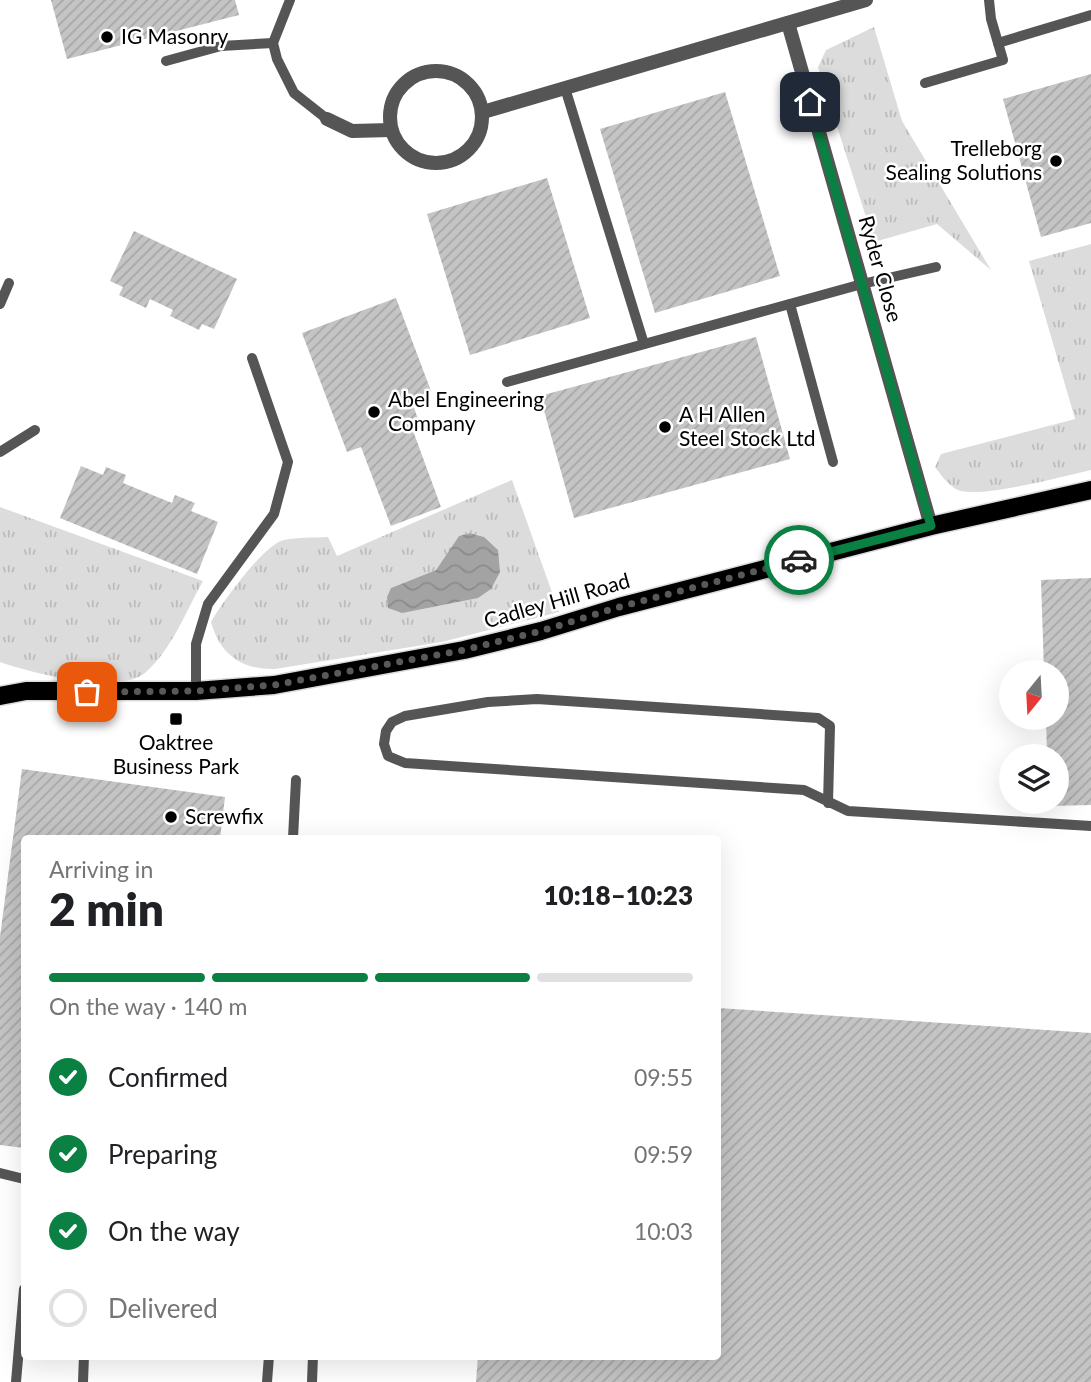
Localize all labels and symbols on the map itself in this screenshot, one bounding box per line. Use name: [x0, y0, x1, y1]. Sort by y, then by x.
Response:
place label: IG Masonry: [121, 23, 229, 48]
marker: IG Masonry: [99, 29, 115, 45]
pin: [780, 72, 840, 132]
place label: Trelleborg Sealing Solutions: [886, 135, 1042, 184]
marker: Trelleborg Sealing Solutions: [1048, 153, 1064, 169]
street label: Ryder Close: [854, 212, 909, 325]
place label: Abel Engineering Company: [388, 386, 544, 435]
place label: A H Allen Steel Stock Ltd: [679, 401, 815, 450]
marker: Abel Engineering Company: [366, 404, 382, 420]
marker: A H Allen Steel Stock Ltd: [657, 419, 673, 435]
courier: [764, 525, 834, 595]
street label: Cadley Hill Road: [481, 567, 632, 632]
north arrow: [999, 660, 1069, 730]
pin: [57, 662, 117, 722]
marker: Oaktree Business Park: [168, 711, 184, 727]
place label: Oaktree Business Park: [113, 729, 240, 778]
place label: Screwfix: [185, 803, 264, 828]
marker: Screwfix: [163, 809, 179, 825]

